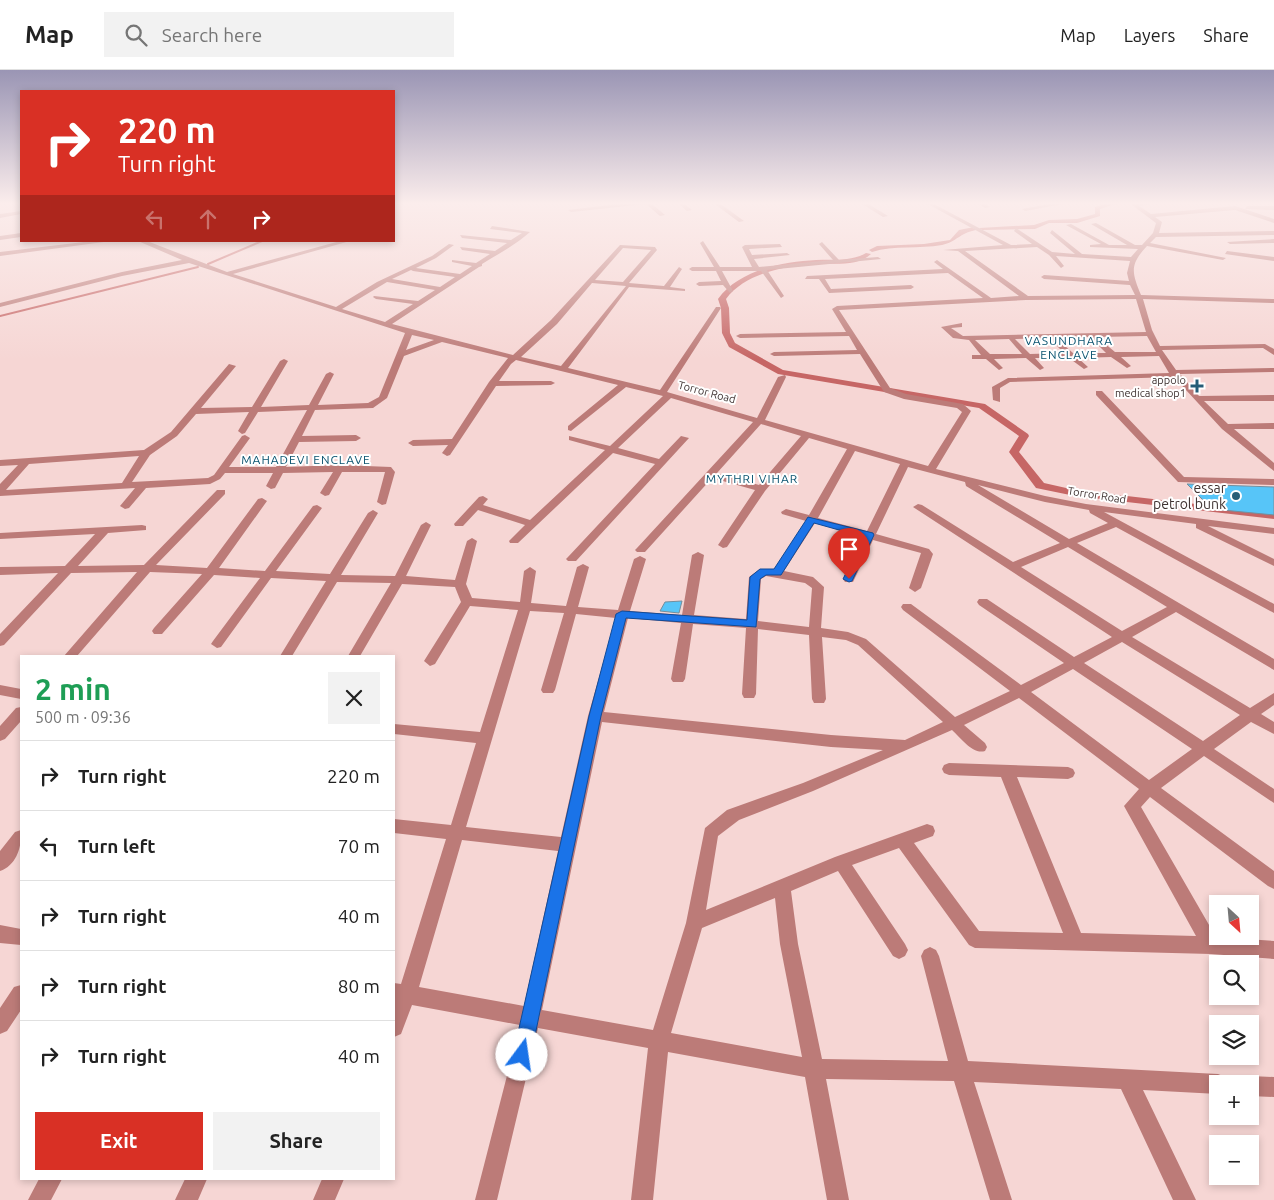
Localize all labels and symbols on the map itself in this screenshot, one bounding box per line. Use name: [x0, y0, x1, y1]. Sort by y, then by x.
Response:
district label: VASUNDHARA ENCLAVE: [1025, 334, 1113, 361]
place label: appolo medical shop1: [1115, 374, 1186, 399]
street label: Torror Road: [677, 379, 737, 405]
marker: appolo medical shop1: [1190, 379, 1204, 393]
district label: MAHADEVI ENCLAVE: [241, 453, 371, 466]
district label: MYTHRI VIHAR: [706, 472, 798, 485]
place label: essar petrol bunk: [1153, 480, 1227, 512]
street label: Torror Road: [1067, 484, 1127, 506]
marker: essar petrol bunk: [1230, 490, 1242, 502]
pin: [828, 528, 870, 579]
north arrow: [1209, 895, 1259, 945]
position arrow: [495, 1028, 547, 1080]

